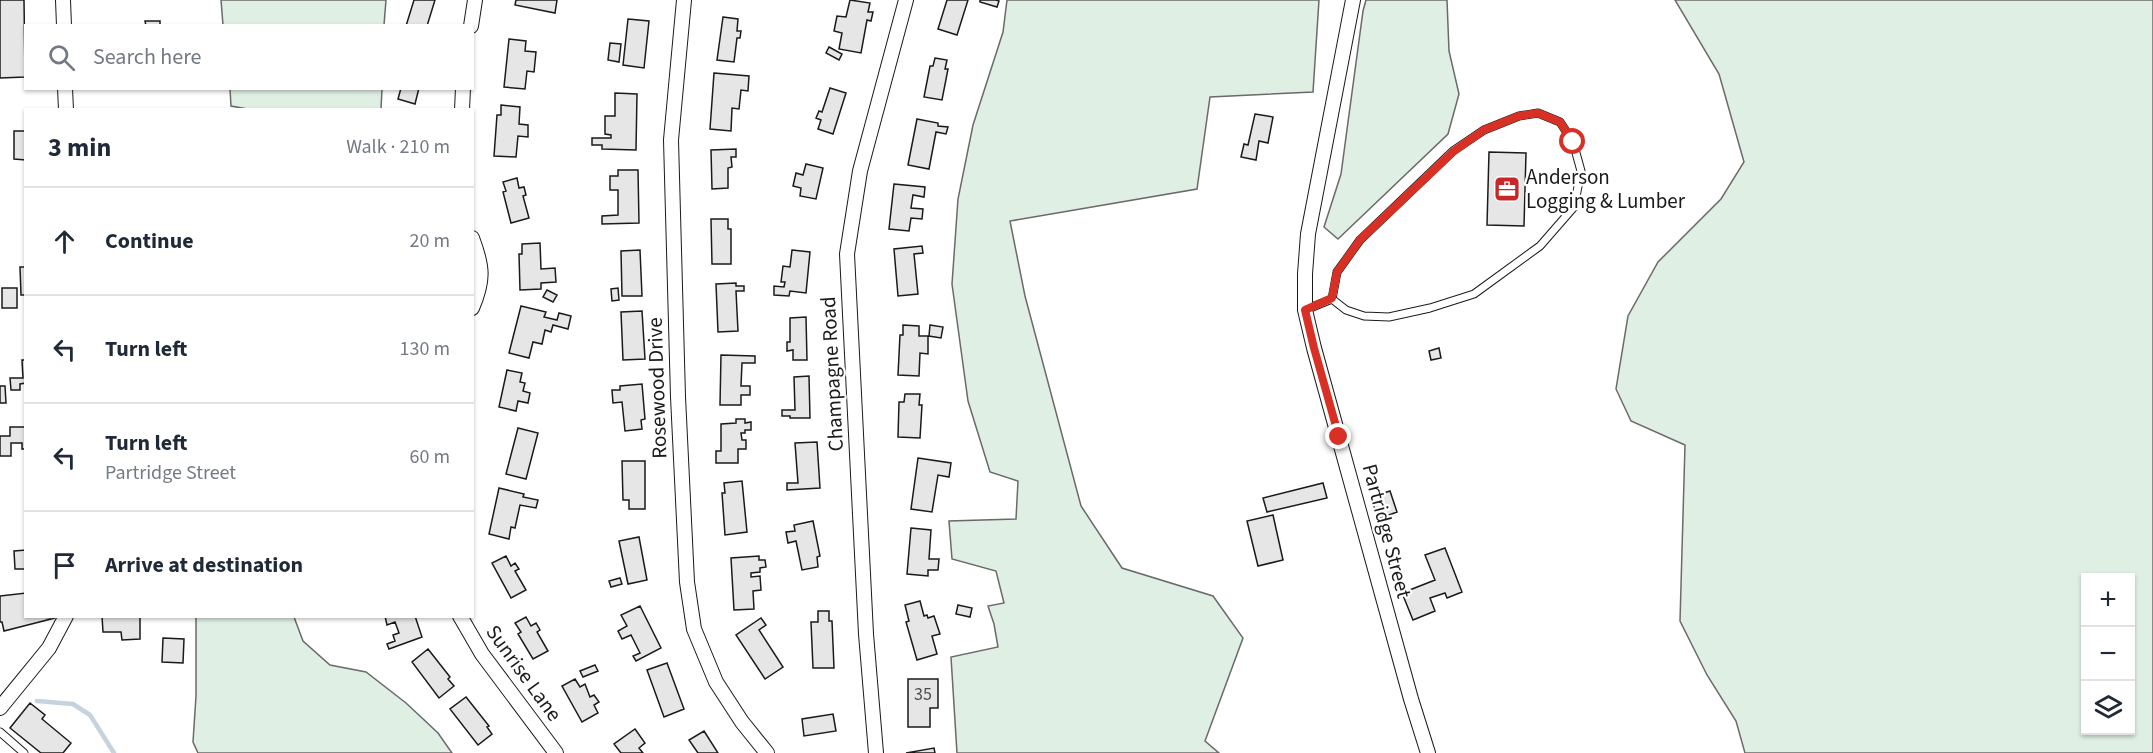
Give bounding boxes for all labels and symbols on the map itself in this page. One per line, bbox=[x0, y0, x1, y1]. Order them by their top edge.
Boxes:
route start bbox=[1559, 128, 1585, 154]
place label: Anderson Logging & Lumber bbox=[1526, 162, 1686, 216]
office icon: Anderson Logging & Lumber bbox=[1492, 174, 1522, 204]
street label: Champagne Road bbox=[813, 296, 851, 452]
street label: Rosewood Drive bbox=[640, 317, 674, 459]
route end bbox=[1325, 423, 1351, 449]
street label: Partridge Street bbox=[1355, 461, 1419, 601]
street label: Sunrise Lane bbox=[479, 619, 569, 727]
house number: 35 bbox=[914, 682, 932, 707]

